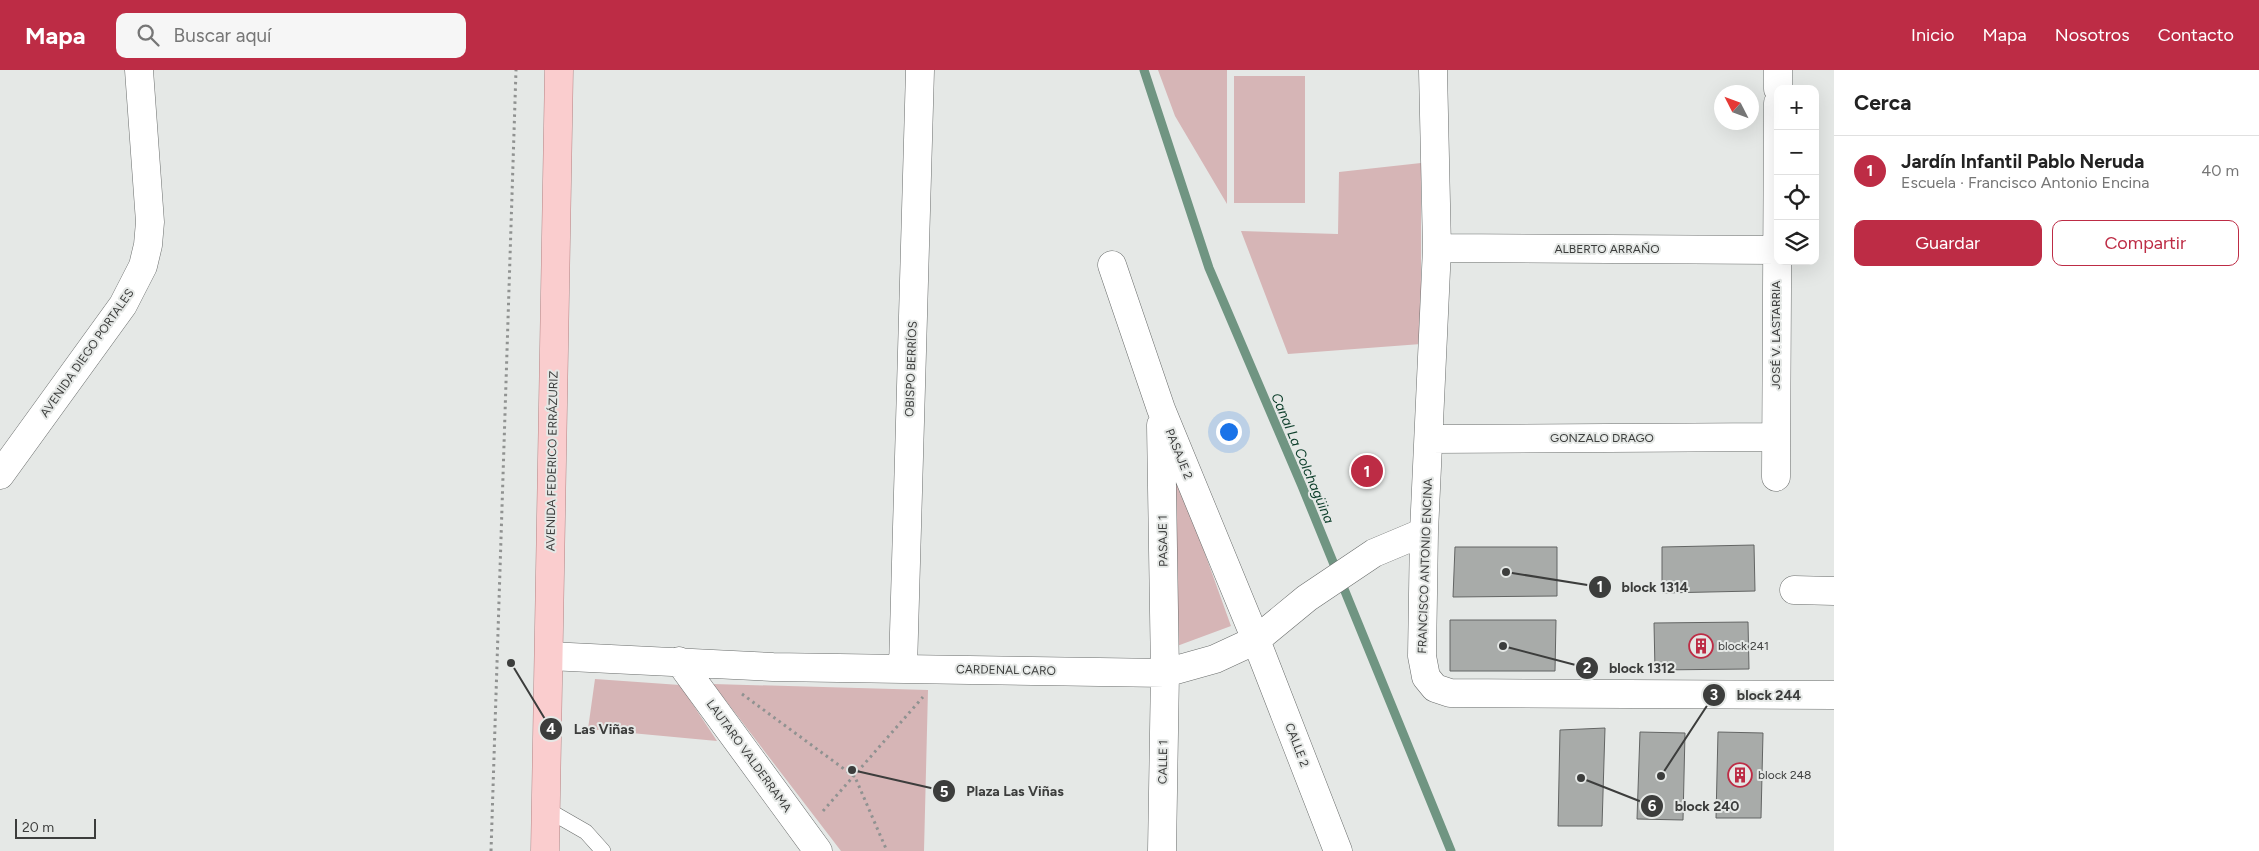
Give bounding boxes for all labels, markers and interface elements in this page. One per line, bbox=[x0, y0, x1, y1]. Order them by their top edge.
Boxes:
search box bbox=[116, 13, 466, 58]
text: Mapa bbox=[25, 21, 86, 50]
icon: search bbox=[134, 21, 162, 49]
text: Buscar aquí bbox=[174, 24, 271, 47]
text: Inicio bbox=[1911, 24, 1955, 46]
text: Mapa bbox=[1983, 24, 2027, 46]
text: Nosotros bbox=[2055, 24, 2130, 46]
text: Contacto bbox=[2158, 24, 2234, 46]
north arrow bbox=[1714, 85, 1759, 130]
map controls bbox=[1774, 85, 1819, 265]
button: + bbox=[1774, 85, 1819, 130]
text: Cerca bbox=[1854, 90, 1911, 115]
button: − bbox=[1774, 130, 1819, 175]
text: Jardín Infantil Pablo Neruda bbox=[1901, 150, 2144, 173]
text: 1 bbox=[1867, 161, 1873, 180]
text: 40 m bbox=[2201, 161, 2239, 180]
text: Escuela · Francisco Antonio Encina bbox=[1901, 173, 2149, 192]
button: locate bbox=[1774, 175, 1819, 220]
button: layers bbox=[1774, 220, 1819, 265]
button: Guardar bbox=[1854, 220, 2042, 266]
button: Compartir bbox=[2052, 220, 2239, 266]
street label: ALBERTO ARRAÑO bbox=[1554, 242, 1660, 256]
street label: JOSÉ V. LASTARRIA bbox=[1769, 281, 1783, 389]
street label: AVENIDA DIEGO PORTALES bbox=[37, 286, 137, 420]
street label: OBISPO BERRÍOS bbox=[902, 321, 920, 417]
street label: AVENIDA FEDERICO ERRÁZURIZ bbox=[543, 370, 561, 551]
water label: Canal La Colchagüina bbox=[1267, 390, 1338, 526]
your location bbox=[1216, 419, 1242, 445]
street label: PASAJE 2 bbox=[1162, 427, 1196, 481]
street label: GONZALO DRAGO bbox=[1550, 431, 1654, 445]
pin: 1 bbox=[1351, 452, 1383, 490]
street label: FRANCISCO ANTONIO ENCINA bbox=[1415, 478, 1435, 654]
street label: PASAJE 1 bbox=[1156, 515, 1170, 567]
callout: block 1314 bbox=[1587, 573, 1699, 602]
text: 1 bbox=[1597, 578, 1603, 596]
text: block 1314 bbox=[1622, 579, 1689, 596]
building icon: block 241 bbox=[1688, 633, 1714, 659]
place label: block 241 bbox=[1718, 639, 1769, 653]
callout: block 1312 bbox=[1574, 654, 1685, 683]
text: 2 bbox=[1583, 659, 1592, 677]
text: block 1312 bbox=[1609, 660, 1675, 677]
street label: CARDENAL CARO bbox=[956, 662, 1056, 678]
callout: block 244 bbox=[1702, 681, 1811, 710]
text: 3 bbox=[1710, 686, 1718, 704]
text: block 244 bbox=[1737, 687, 1801, 704]
street label: LAUTARO VALDERRAMA bbox=[704, 697, 794, 815]
callout: Las Viñas bbox=[538, 715, 644, 744]
text: 4 bbox=[546, 720, 556, 738]
text: Las Viñas bbox=[574, 721, 635, 738]
street label: CALLE 2 bbox=[1282, 721, 1312, 769]
street label: CALLE 1 bbox=[1156, 740, 1170, 784]
building icon: block 248 bbox=[1727, 762, 1753, 788]
place label: block 248 bbox=[1758, 768, 1811, 782]
callout: Plaza Las Viñas bbox=[931, 777, 1074, 806]
text: 5 bbox=[940, 783, 949, 801]
text: Plaza Las Viñas bbox=[966, 783, 1064, 800]
callout: block 240 bbox=[1640, 791, 1749, 820]
text: 6 bbox=[1648, 797, 1657, 815]
text: block 240 bbox=[1675, 798, 1739, 815]
scale bar bbox=[15, 816, 96, 839]
text: 20 m bbox=[22, 819, 54, 836]

